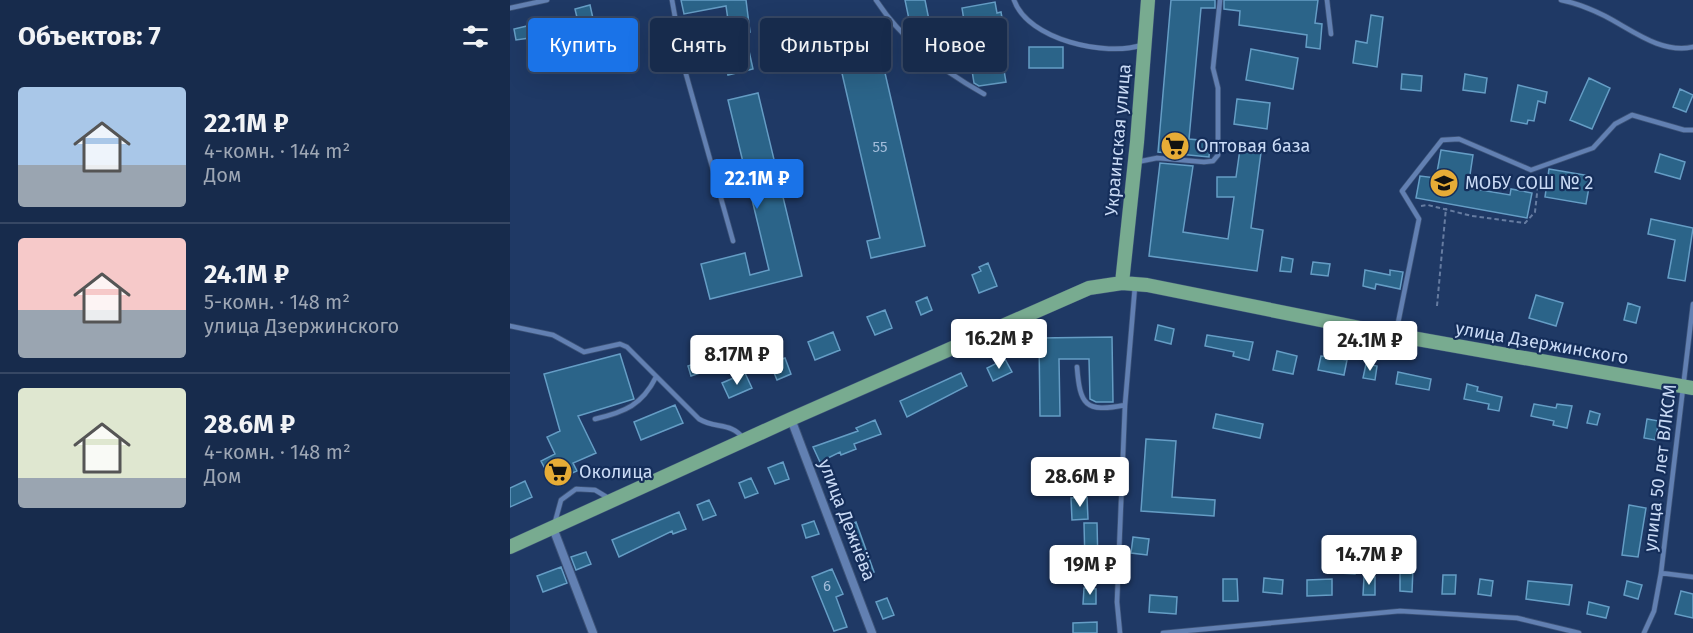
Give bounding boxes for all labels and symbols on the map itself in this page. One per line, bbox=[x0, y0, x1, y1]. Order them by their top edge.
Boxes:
street label: Украинская улица bbox=[1100, 63, 1136, 217]
supermarket icon: Оптовая база bbox=[1159, 130, 1191, 162]
place label: Оптовая база bbox=[1196, 135, 1310, 157]
house number: 55 bbox=[873, 138, 887, 156]
pin: 22.1M ₽ bbox=[702, 159, 812, 210]
school or university icon: МОБУ СОШ № 2 bbox=[1428, 167, 1460, 199]
place label: МОБУ СОШ № 2 bbox=[1465, 172, 1593, 194]
street label: улица Дзержинского bbox=[1454, 317, 1630, 369]
pin: 16.2M ₽ bbox=[944, 319, 1054, 370]
pin: 24.1M ₽ bbox=[1315, 321, 1425, 372]
pin: 8.17M ₽ bbox=[682, 335, 792, 386]
street label: улица 50 лет ВЛКСМ bbox=[1639, 383, 1681, 553]
supermarket icon: Околица bbox=[542, 456, 574, 488]
street label: улица Дежнёва bbox=[814, 456, 880, 584]
pin: 28.6M ₽ bbox=[1025, 457, 1135, 508]
place label: Околица bbox=[579, 461, 652, 483]
pin: 14.7M ₽ bbox=[1314, 535, 1424, 586]
pin: 19M ₽ bbox=[1048, 545, 1132, 596]
house number: 6 bbox=[823, 577, 831, 595]

